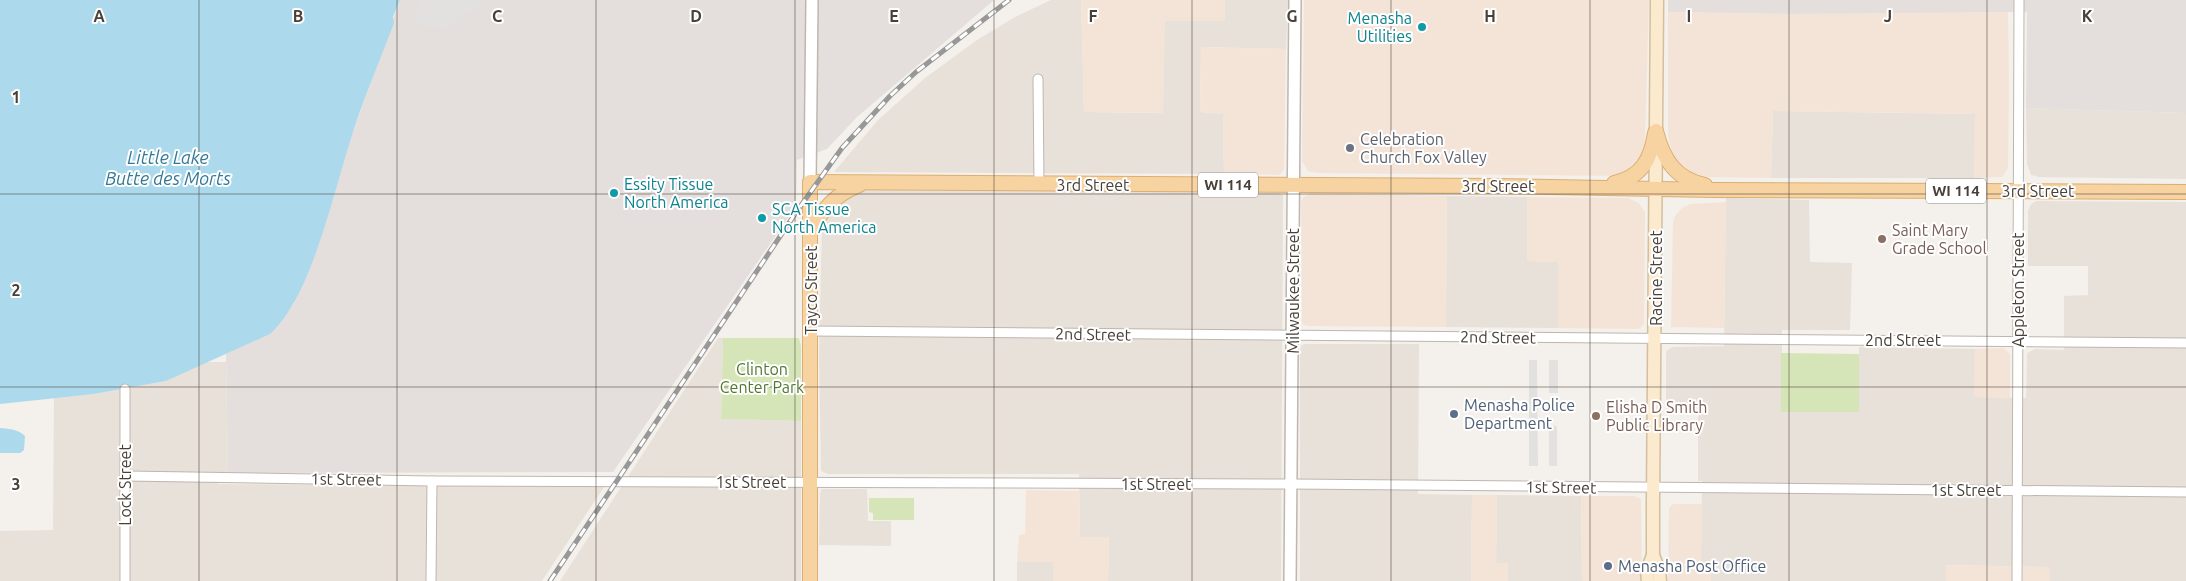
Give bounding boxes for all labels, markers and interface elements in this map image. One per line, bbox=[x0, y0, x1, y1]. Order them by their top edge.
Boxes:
text: A bbox=[93, 7, 105, 25]
text: B bbox=[293, 7, 303, 25]
text: C bbox=[492, 7, 502, 25]
text: D bbox=[690, 7, 702, 25]
text: E bbox=[889, 7, 899, 25]
text: F bbox=[1089, 7, 1098, 25]
text: G bbox=[1286, 7, 1298, 25]
text: H bbox=[1484, 7, 1496, 25]
text: I bbox=[1687, 7, 1691, 25]
text: J bbox=[1884, 7, 1892, 25]
text: K bbox=[2082, 7, 2093, 25]
place label: Menasha Utilities bbox=[1348, 9, 1412, 45]
marker: Menasha Utilities bbox=[1416, 21, 1428, 33]
text: 1 bbox=[11, 88, 21, 106]
place label: Celebration Church Fox Valley bbox=[1360, 130, 1487, 166]
marker: Celebration Church Fox Valley bbox=[1344, 142, 1356, 154]
water label: Little Lake Butte des Morts bbox=[105, 147, 231, 188]
road number: WI 114 bbox=[1198, 172, 1258, 198]
place label: Essity Tissue North America bbox=[624, 175, 729, 211]
street label: 3rd Street bbox=[1057, 176, 1130, 194]
street label: 3rd Street bbox=[1462, 177, 1535, 195]
road number: WI 114 bbox=[1926, 178, 1986, 204]
street label: 3rd Street bbox=[2002, 182, 2075, 200]
marker: Essity Tissue North America bbox=[608, 187, 620, 199]
place label: SCA Tissue North America bbox=[772, 200, 877, 236]
marker: SCA Tissue North America bbox=[756, 212, 768, 224]
place label: Saint Mary Grade School bbox=[1892, 221, 1987, 257]
street label: Milwaukee Street bbox=[1284, 228, 1302, 354]
street label: Racine Street bbox=[1647, 229, 1665, 326]
street label: Appleton Street bbox=[2009, 232, 2027, 348]
marker: Saint Mary Grade School bbox=[1876, 233, 1888, 245]
street label: Tayco Street bbox=[802, 245, 820, 335]
text: 2 bbox=[11, 281, 21, 299]
street label: 2nd Street bbox=[1055, 324, 1132, 344]
street label: 2nd Street bbox=[1460, 327, 1537, 347]
street label: 2nd Street bbox=[1865, 331, 1942, 349]
park label: Clinton Center Park bbox=[720, 360, 804, 396]
place label: Menasha Police Department bbox=[1464, 396, 1575, 432]
place label: Elisha D Smith Public Library bbox=[1606, 398, 1708, 434]
marker: Menasha Police Department bbox=[1448, 408, 1460, 420]
marker: Elisha D Smith Public Library bbox=[1590, 410, 1602, 422]
street label: Lock Street bbox=[116, 444, 134, 526]
street label: 1st Street bbox=[311, 469, 382, 489]
street label: 1st Street bbox=[716, 473, 787, 491]
text: 3 bbox=[11, 475, 21, 493]
street label: 1st Street bbox=[1121, 475, 1192, 493]
street label: 1st Street bbox=[1526, 477, 1597, 497]
street label: 1st Street bbox=[1931, 481, 2002, 499]
place label: Menasha Post Office bbox=[1618, 557, 1766, 575]
marker: Menasha Post Office bbox=[1602, 560, 1614, 572]

